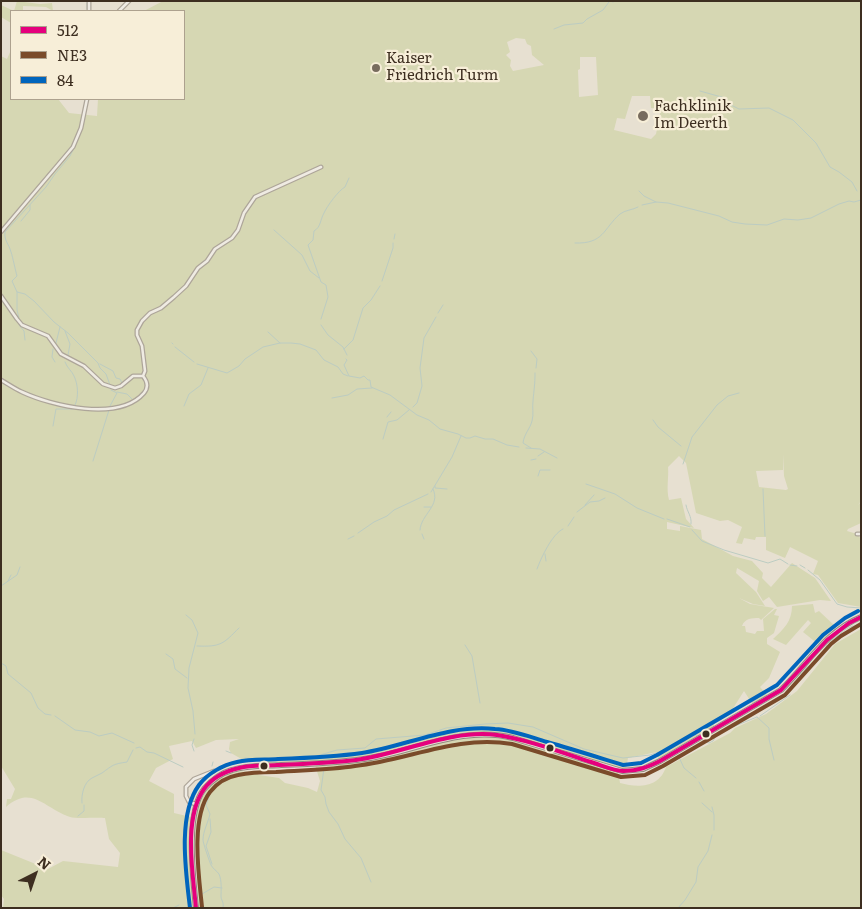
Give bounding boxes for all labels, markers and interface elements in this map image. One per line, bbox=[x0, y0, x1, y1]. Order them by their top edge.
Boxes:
legend bbox=[10, 10, 185, 100]
text: 512 bbox=[57, 18, 78, 41]
text: NE3 bbox=[57, 43, 87, 66]
place label: Kaiser Friedrich Turm bbox=[386, 50, 498, 85]
marker: Kaiser Friedrich Turm bbox=[370, 62, 382, 74]
text: 84 bbox=[57, 68, 74, 91]
place label: Fachklinik Im Deerth bbox=[654, 98, 731, 133]
marker: Fachklinik Im Deerth bbox=[636, 109, 650, 123]
unlabelled marker bbox=[701, 729, 711, 739]
unlabelled marker bbox=[545, 743, 555, 753]
unlabelled marker bbox=[259, 761, 269, 771]
north arrow bbox=[10, 849, 60, 899]
text: N bbox=[34, 851, 56, 874]

